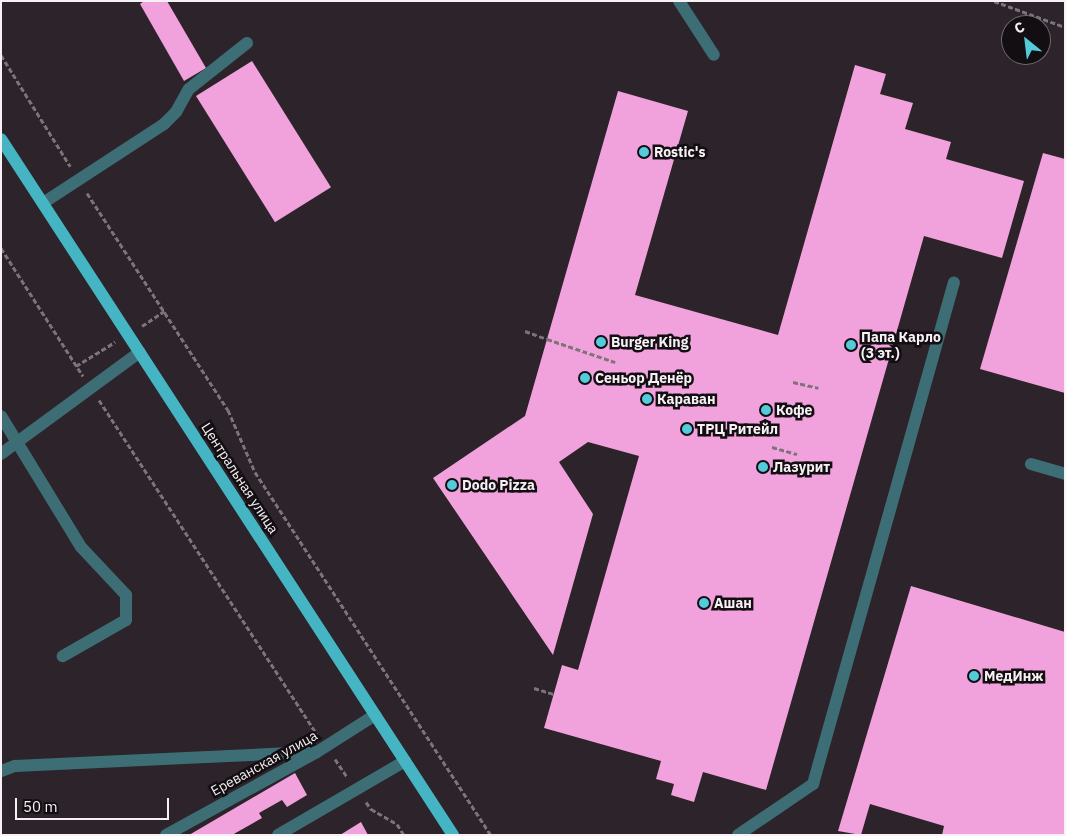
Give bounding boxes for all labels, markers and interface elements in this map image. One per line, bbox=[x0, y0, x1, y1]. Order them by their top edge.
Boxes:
north arrow bbox=[1001, 15, 1051, 65]
text: С bbox=[1011, 18, 1028, 38]
place label: Rostic's bbox=[654, 144, 705, 160]
marker: Rostic's bbox=[638, 146, 650, 158]
place label: Папа Карло (3 эт.) bbox=[861, 329, 941, 362]
place label: Burger King bbox=[611, 334, 688, 350]
marker: Burger King bbox=[595, 336, 607, 348]
marker: Папа Карло (3 эт.) bbox=[845, 339, 857, 351]
place label: Сеньор Денёр bbox=[595, 370, 692, 386]
marker: Сеньор Денёр bbox=[579, 372, 591, 384]
place label: Караван bbox=[657, 391, 715, 407]
marker: Караван bbox=[641, 393, 653, 405]
place label: Кофе bbox=[776, 402, 812, 418]
marker: Кофе bbox=[760, 404, 772, 416]
street label: Центральная улица bbox=[198, 419, 282, 537]
place label: ТРЦ Ритейл bbox=[697, 421, 778, 437]
marker: ТРЦ Ритейл bbox=[681, 423, 693, 435]
place label: Лазурит bbox=[773, 459, 830, 475]
marker: Лазурит bbox=[757, 461, 769, 473]
place label: Dodo Pizza bbox=[462, 477, 535, 493]
marker: Dodo Pizza bbox=[446, 479, 458, 491]
place label: Ашан bbox=[714, 595, 752, 611]
marker: Ашан bbox=[698, 597, 710, 609]
place label: МедИнж bbox=[984, 668, 1043, 684]
marker: МедИнж bbox=[968, 670, 980, 682]
street label: Ереванская улица bbox=[208, 727, 320, 799]
scale bar bbox=[18, 788, 171, 820]
text: 50 m bbox=[23, 797, 58, 816]

